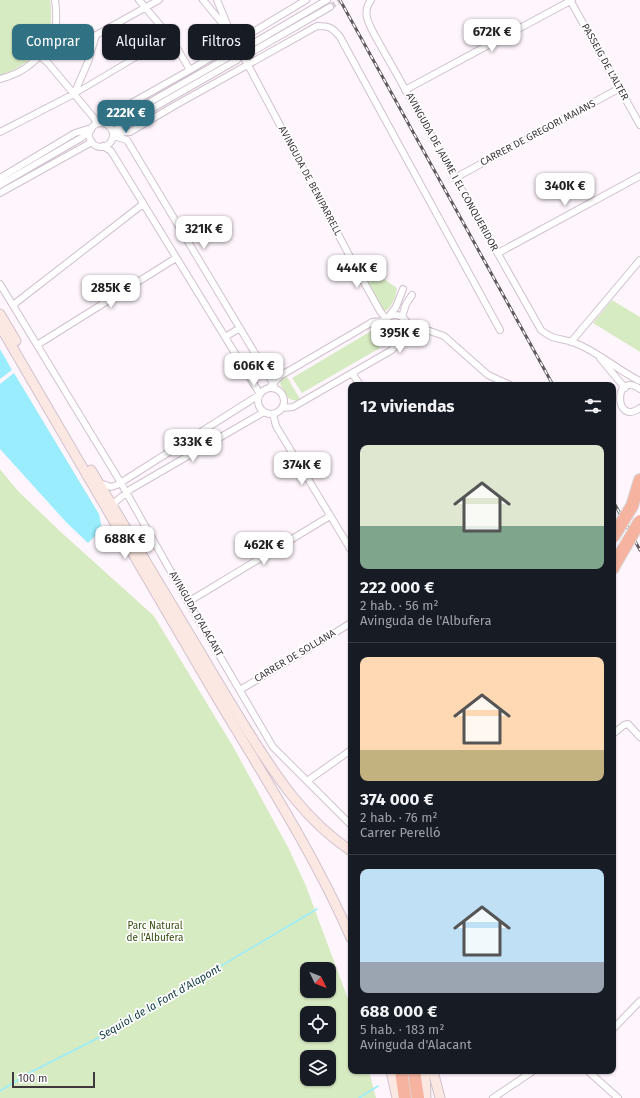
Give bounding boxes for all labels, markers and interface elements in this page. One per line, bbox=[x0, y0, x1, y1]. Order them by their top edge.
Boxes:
pin: 672K € bbox=[459, 19, 525, 53]
street label: PASSEIG DE L'ALTER bbox=[579, 22, 631, 102]
chip: Comprar bbox=[12, 24, 94, 60]
chip: Alquilar bbox=[102, 24, 180, 60]
chip: Filtros bbox=[188, 24, 255, 60]
text: 672K € bbox=[473, 24, 511, 39]
street label: AVINGUDA DE JAUME I EL CONQUERIDOR bbox=[403, 91, 501, 253]
street label: CARRER DE GREGORI MAIANS bbox=[478, 97, 598, 169]
pin: 222K € bbox=[93, 100, 159, 134]
text: 222K € bbox=[106, 105, 146, 120]
street label: AVINGUDA DE BENIPARRELL bbox=[276, 124, 344, 238]
pin: 340K € bbox=[532, 173, 598, 207]
text: 340K € bbox=[545, 178, 585, 193]
pin: 321K € bbox=[171, 216, 237, 250]
text: 321K € bbox=[185, 221, 223, 236]
pin: 444K € bbox=[324, 255, 390, 289]
text: 444K € bbox=[336, 260, 378, 275]
pin: 285K € bbox=[78, 275, 144, 309]
text: 285K € bbox=[91, 280, 131, 295]
pin: 395K € bbox=[367, 320, 433, 354]
text: 395K € bbox=[380, 325, 420, 340]
pin: 606K € bbox=[221, 353, 287, 387]
text: 606K € bbox=[233, 358, 275, 373]
icon: filters bbox=[582, 395, 604, 417]
text: 12 viviendas bbox=[360, 396, 455, 417]
pin: 333K € bbox=[160, 429, 226, 463]
text: 333K € bbox=[173, 434, 213, 449]
pin: 374K € bbox=[269, 452, 335, 486]
text: 374K € bbox=[283, 457, 321, 472]
icon: home bbox=[446, 471, 518, 543]
pin: 688K € bbox=[92, 526, 158, 560]
text: 688K € bbox=[104, 531, 146, 546]
pin: 462K € bbox=[231, 532, 297, 566]
text: 462K € bbox=[244, 537, 284, 552]
street label: AVINGUDA D'ALACANT bbox=[167, 569, 226, 660]
text: 222 000 € bbox=[360, 577, 434, 598]
text: 2 hab. · 56 m² bbox=[360, 598, 438, 613]
text: Avinguda de l'Albufera bbox=[360, 613, 491, 628]
street label: CARRER DE SOLLANA bbox=[252, 627, 338, 685]
icon: home bbox=[446, 683, 518, 755]
text: 374 000 € bbox=[360, 789, 434, 810]
text: 2 hab. · 76 m² bbox=[360, 810, 437, 825]
text: Carrer Perelló bbox=[360, 825, 441, 840]
icon: home bbox=[446, 895, 518, 967]
park label: Parc Natural de l'Albufera bbox=[127, 920, 183, 944]
water label: Sequiol de la Font d’Alapont bbox=[96, 962, 223, 1043]
north arrow bbox=[300, 962, 336, 998]
map controls bbox=[300, 962, 336, 1086]
text: 688 000 € bbox=[360, 1001, 437, 1022]
button: locate bbox=[300, 1006, 336, 1042]
text: 5 hab. · 183 m² bbox=[360, 1022, 444, 1037]
text: Avinguda d'Alacant bbox=[360, 1037, 472, 1052]
button: layers bbox=[300, 1050, 336, 1086]
scale bar bbox=[12, 1070, 95, 1089]
text: 100 m bbox=[18, 1072, 47, 1085]

